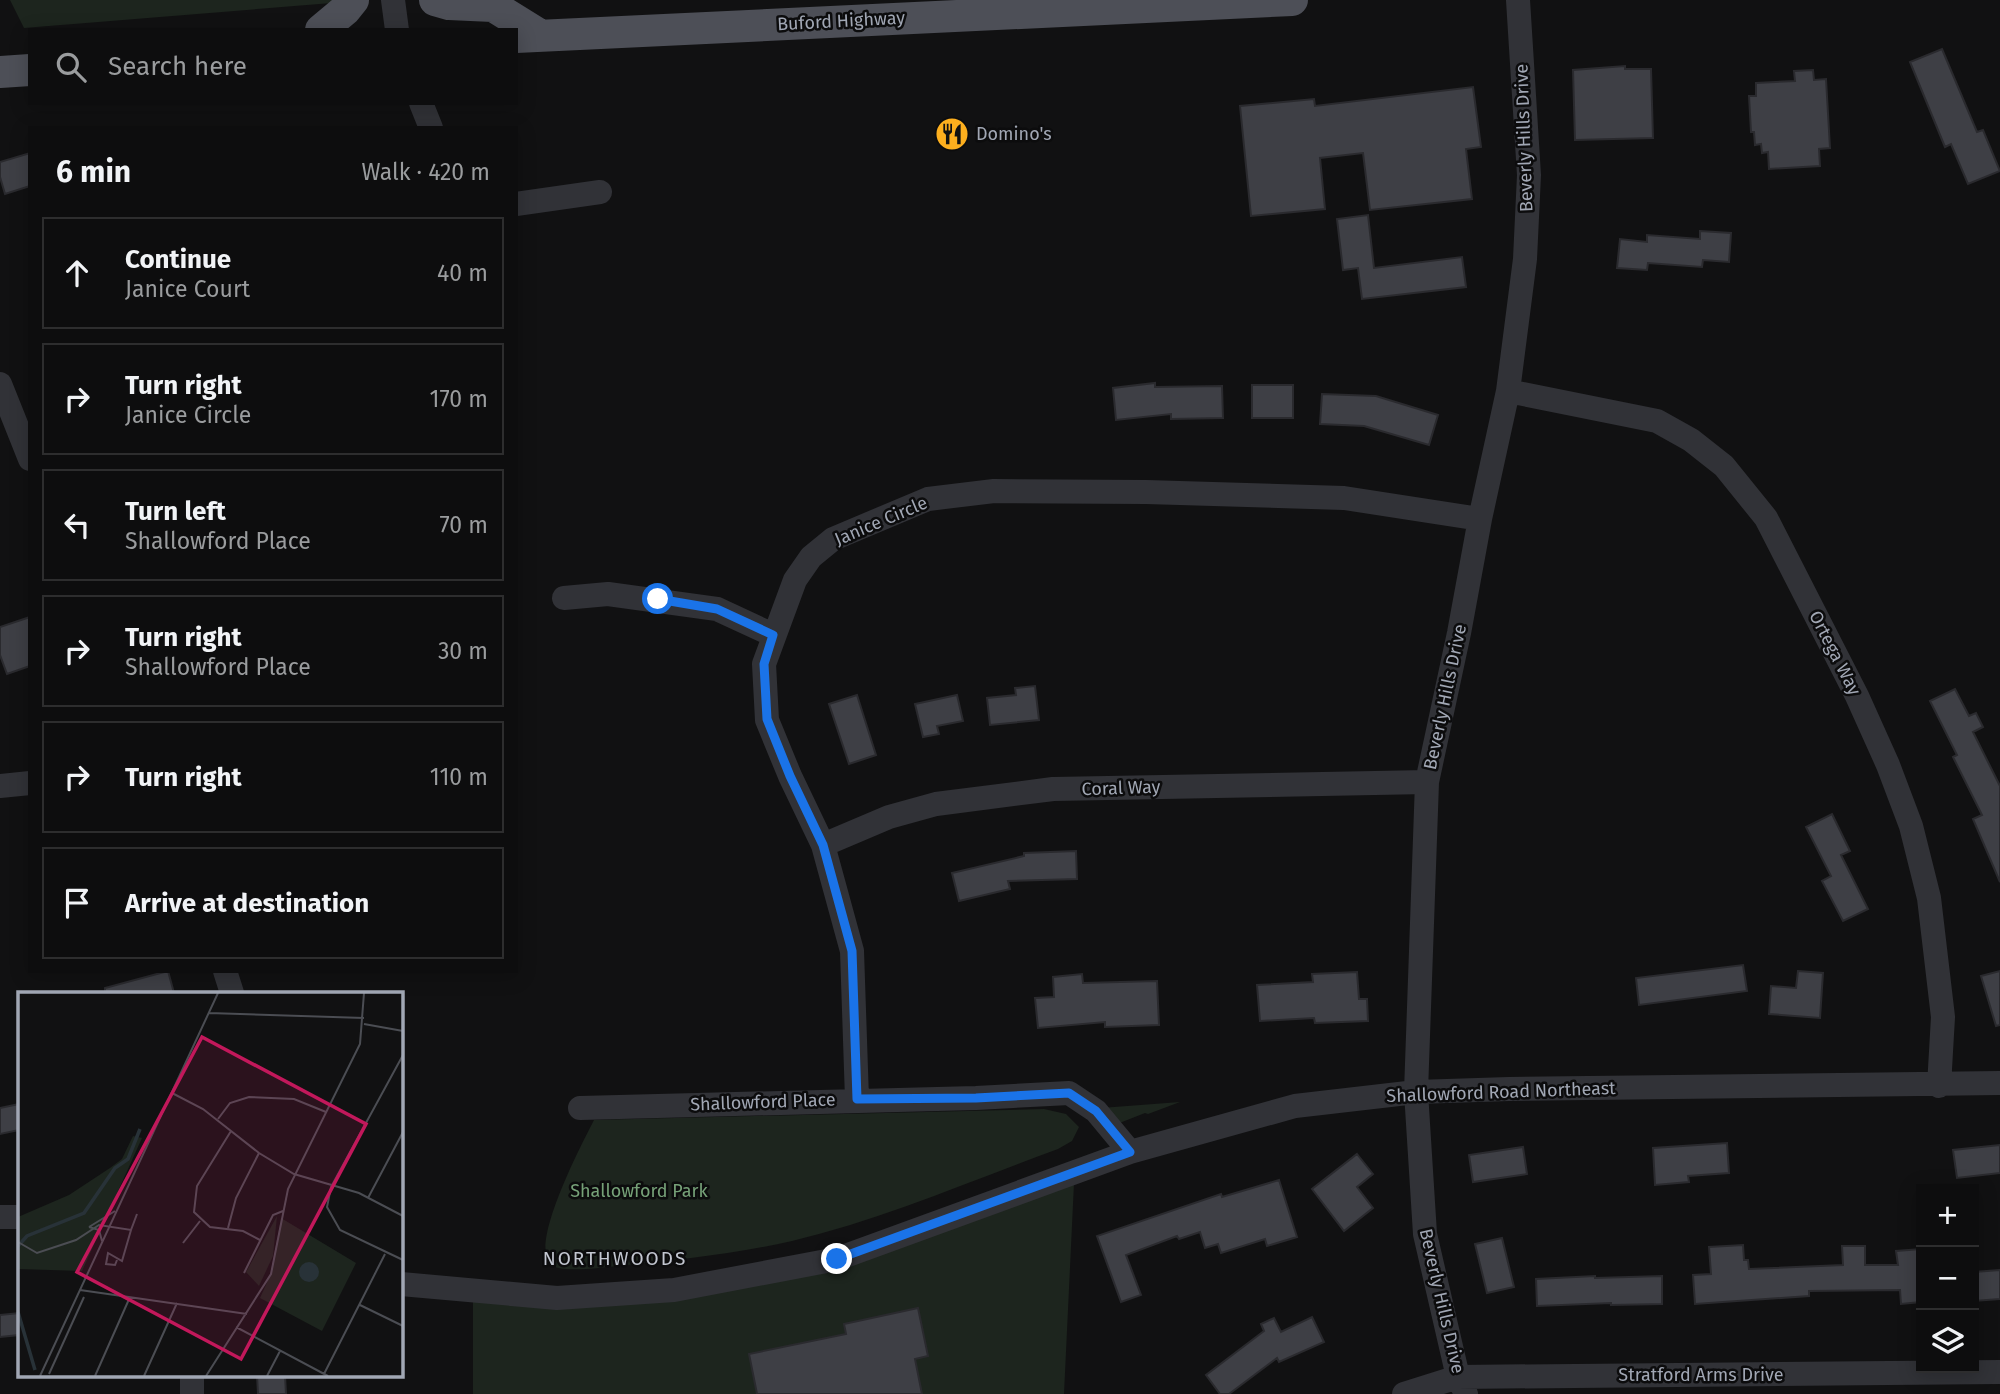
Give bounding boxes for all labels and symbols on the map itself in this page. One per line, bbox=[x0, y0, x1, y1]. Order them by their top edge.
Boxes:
street label: Buford Highway bbox=[777, 7, 906, 35]
street label: Beverly Hills Drive bbox=[1510, 64, 1538, 212]
restaurant icon: Domino's bbox=[933, 115, 971, 153]
place label: Domino's bbox=[976, 123, 1052, 145]
street label: Janice Circle bbox=[831, 492, 931, 550]
route start bbox=[642, 583, 673, 614]
street label: Ortega Way bbox=[1804, 607, 1866, 699]
street label: Beverly Hills Drive bbox=[1419, 622, 1471, 772]
street label: Coral Way bbox=[1081, 776, 1161, 800]
inset map bbox=[18, 992, 402, 1376]
street label: Shallowford Road Northeast bbox=[1386, 1077, 1617, 1107]
street label: Shallowford Place bbox=[690, 1088, 836, 1116]
park label: Shallowford Park bbox=[570, 1180, 709, 1202]
street label: Beverly Hills Drive bbox=[1415, 1226, 1469, 1376]
route end bbox=[821, 1243, 852, 1274]
district label: NORTHWOODS bbox=[543, 1247, 687, 1270]
street label: Stratford Arms Drive bbox=[1618, 1364, 1784, 1386]

